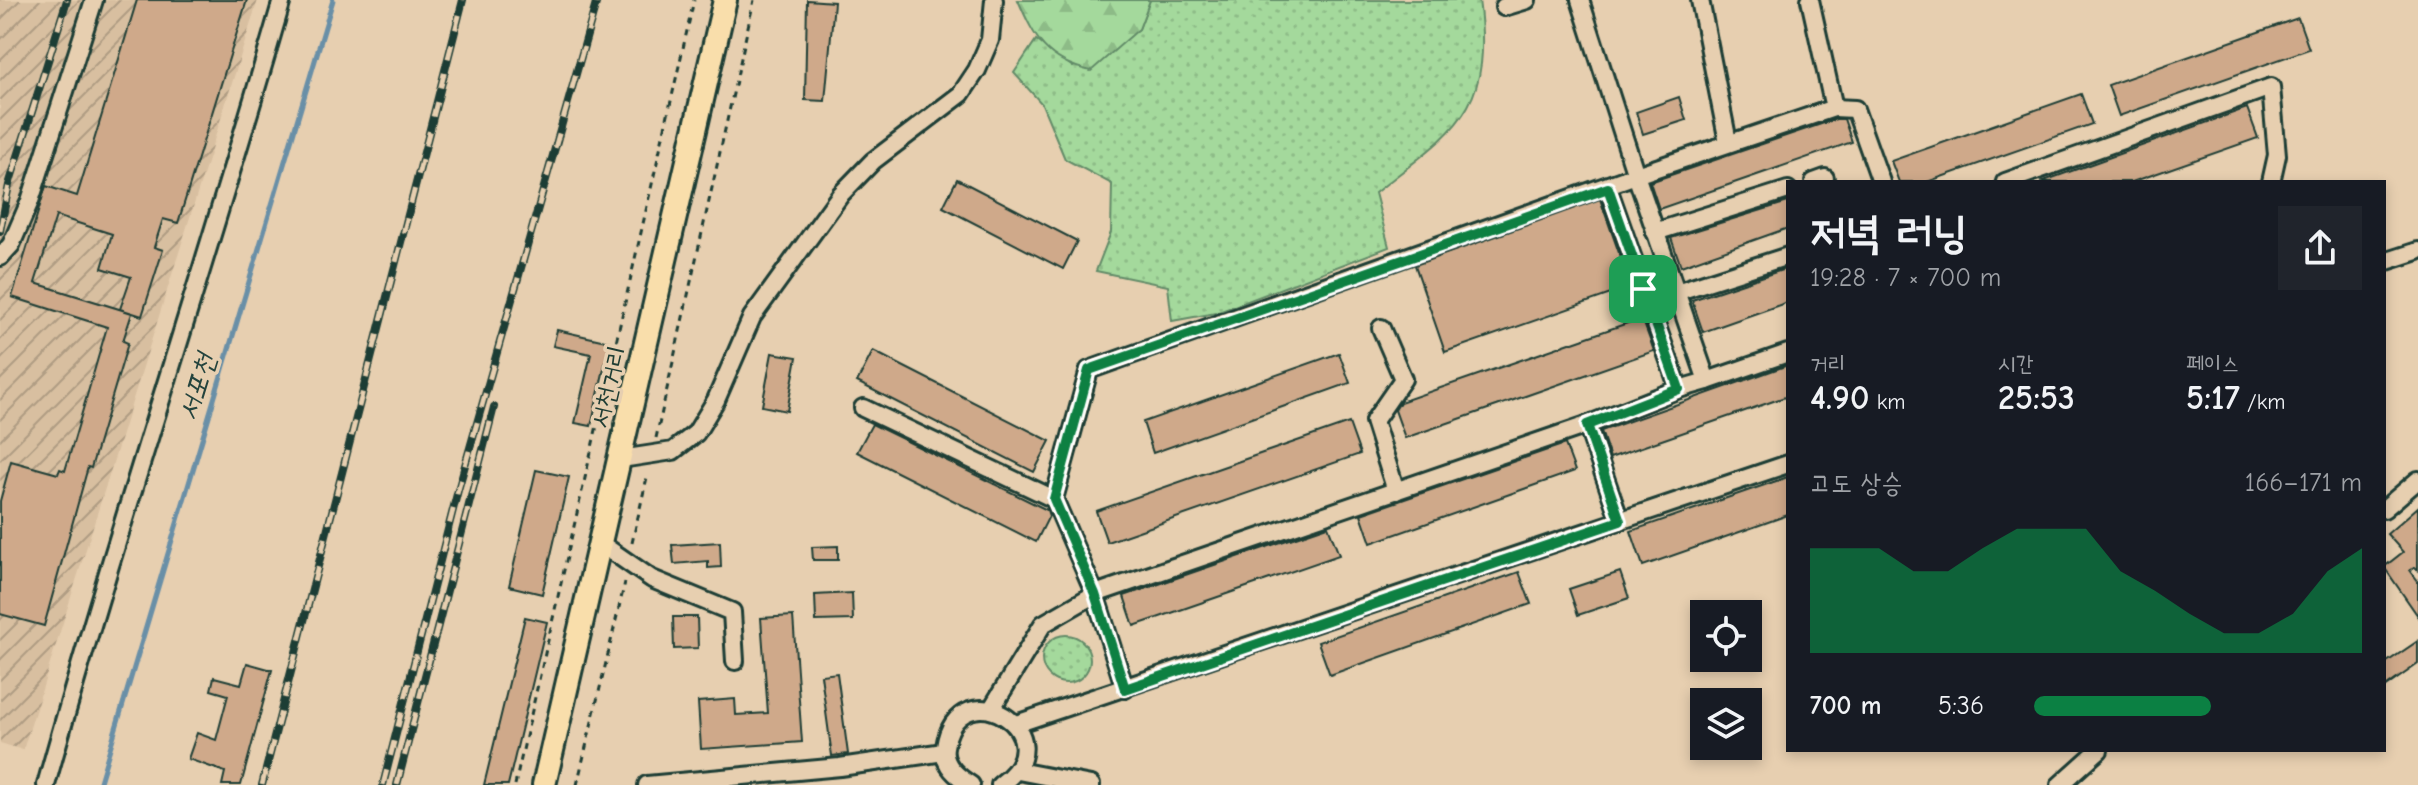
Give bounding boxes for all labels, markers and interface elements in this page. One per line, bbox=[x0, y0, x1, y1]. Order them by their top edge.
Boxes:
button: share bbox=[2278, 206, 2362, 290]
text: 저녁 러닝 bbox=[1810, 207, 1967, 258]
pin bbox=[1609, 255, 1677, 323]
text: 19:28 · 7 × 700 m bbox=[1810, 263, 2001, 293]
icon: arrive bbox=[1621, 267, 1665, 311]
street label: 서천거리 bbox=[585, 343, 633, 431]
water label: 서포천 bbox=[172, 348, 223, 424]
text: 거리 bbox=[1810, 351, 1845, 377]
text: 시간 bbox=[1998, 351, 2033, 377]
text: 페이스 bbox=[2186, 351, 2239, 377]
text: 4.90 bbox=[1810, 378, 1869, 418]
text: 25:53 bbox=[1998, 378, 2075, 418]
text: 5:17 bbox=[2186, 378, 2240, 418]
text: km bbox=[1869, 389, 1906, 415]
text: /km bbox=[2240, 389, 2286, 415]
text: 166–171 m bbox=[2245, 468, 2362, 498]
text: 고도 상승 bbox=[1810, 469, 1902, 499]
map controls bbox=[1690, 600, 1762, 760]
button: locate bbox=[1690, 600, 1762, 672]
button: layers bbox=[1690, 688, 1762, 760]
text: 700 m bbox=[1810, 691, 1881, 721]
text: 5:36 bbox=[1938, 691, 1984, 721]

